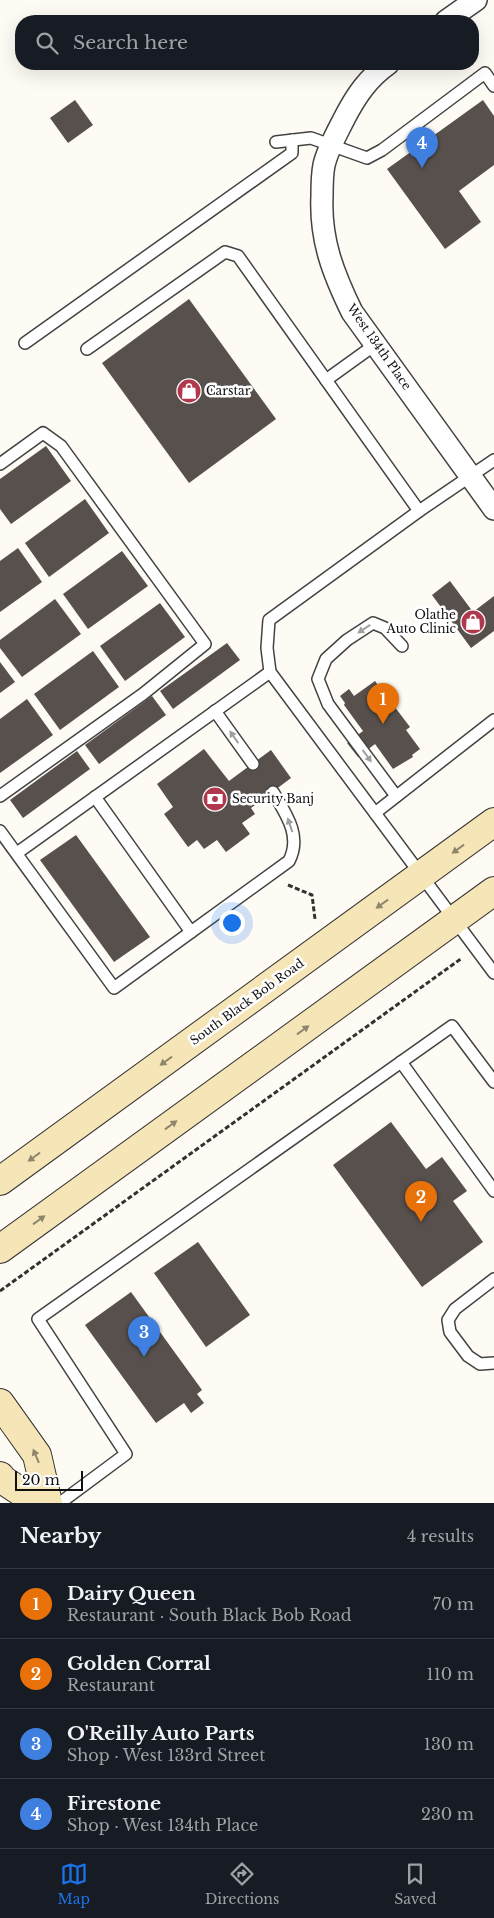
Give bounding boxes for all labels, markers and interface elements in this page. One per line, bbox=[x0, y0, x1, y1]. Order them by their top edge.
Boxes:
search box bbox=[15, 15, 479, 70]
icon: search bbox=[33, 29, 61, 57]
text: Search here bbox=[73, 31, 188, 54]
pin: 4 bbox=[406, 127, 438, 168]
street label: West 134th Place bbox=[344, 300, 415, 393]
shop icon: Carstar bbox=[176, 378, 202, 404]
place label: Carstar bbox=[206, 383, 251, 398]
place label: Olathe Auto Clinic bbox=[386, 607, 457, 636]
shop icon: Olathe Auto Clinic bbox=[460, 609, 486, 635]
one-way arrow bbox=[358, 624, 371, 634]
pin: 1 bbox=[367, 683, 399, 724]
one-way arrow bbox=[229, 731, 239, 744]
one-way arrow bbox=[361, 749, 372, 762]
bank icon: Security Banj bbox=[202, 786, 228, 812]
place label: Security Banj bbox=[232, 791, 314, 806]
one-way arrow bbox=[286, 817, 294, 832]
one-way arrow bbox=[452, 843, 465, 854]
one-way arrow bbox=[376, 898, 389, 909]
your location bbox=[219, 910, 245, 936]
street label: South Black Bob Road bbox=[187, 955, 307, 1048]
one-way arrow bbox=[296, 1025, 310, 1035]
one-way arrow bbox=[159, 1056, 173, 1066]
one-way arrow bbox=[164, 1120, 178, 1130]
one-way arrow bbox=[28, 1151, 41, 1162]
pin: 2 bbox=[405, 1181, 437, 1222]
one-way arrow bbox=[33, 1216, 46, 1226]
pin: 3 bbox=[128, 1316, 160, 1357]
one-way arrow bbox=[31, 1449, 39, 1463]
scale bar bbox=[15, 1468, 82, 1491]
text: 20 m bbox=[22, 1471, 60, 1489]
text: Nearby bbox=[20, 1523, 101, 1549]
text: 4 results bbox=[407, 1526, 474, 1546]
text: Dairy Queen bbox=[67, 1582, 196, 1605]
text: 1 bbox=[33, 1594, 39, 1614]
text: 70 m bbox=[433, 1594, 474, 1614]
text: Restaurant · South Black Bob Road bbox=[67, 1605, 352, 1625]
text: Golden Corral bbox=[67, 1652, 211, 1675]
text: 2 bbox=[31, 1664, 41, 1684]
text: 110 m bbox=[427, 1664, 474, 1684]
text: Restaurant bbox=[67, 1675, 155, 1695]
text: O'Reilly Auto Parts bbox=[67, 1722, 255, 1745]
text: 3 bbox=[31, 1734, 41, 1754]
text: 130 m bbox=[424, 1734, 474, 1754]
text: Shop · West 133rd Street bbox=[67, 1745, 265, 1765]
text: Firestone bbox=[67, 1792, 161, 1815]
text: 4 bbox=[31, 1804, 41, 1824]
text: 230 m bbox=[421, 1804, 474, 1824]
text: Shop · West 134th Place bbox=[67, 1815, 258, 1835]
tab: Map bbox=[57, 1860, 90, 1908]
tab: Directions bbox=[205, 1860, 279, 1908]
tab: Saved bbox=[394, 1860, 437, 1908]

